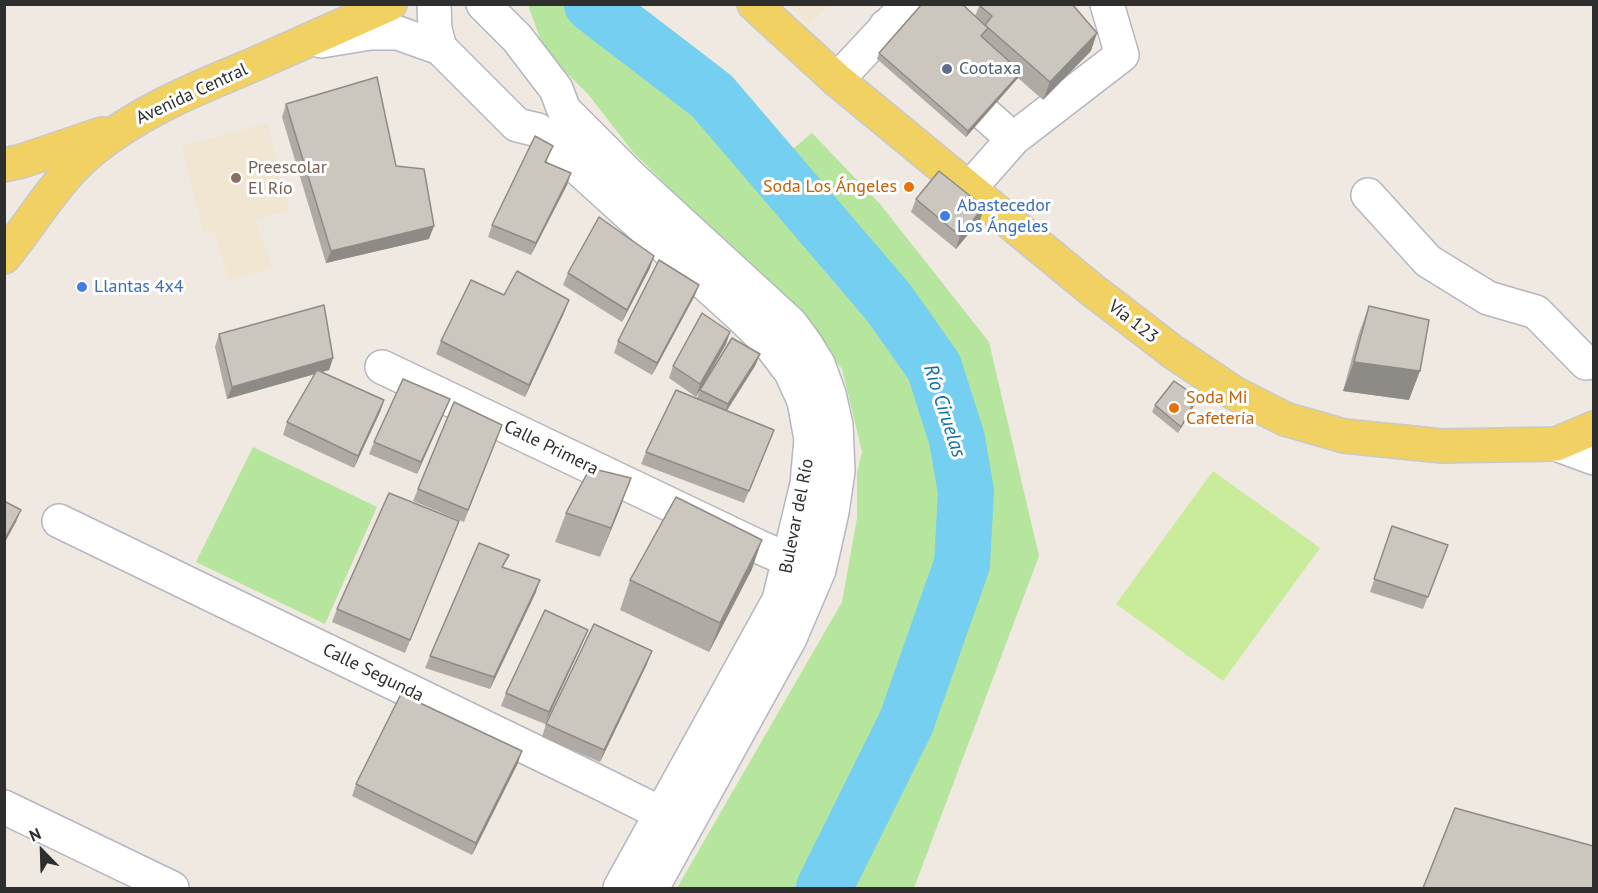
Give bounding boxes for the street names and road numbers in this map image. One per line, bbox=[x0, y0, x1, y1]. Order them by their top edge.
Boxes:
street label: Avenida Central bbox=[133, 59, 251, 129]
street label: Vía 123 bbox=[1104, 296, 1162, 348]
street label: Calle Primera bbox=[500, 416, 602, 480]
street label: Bulevar del Río bbox=[775, 457, 819, 575]
street label: Calle Segunda bbox=[319, 639, 427, 707]

